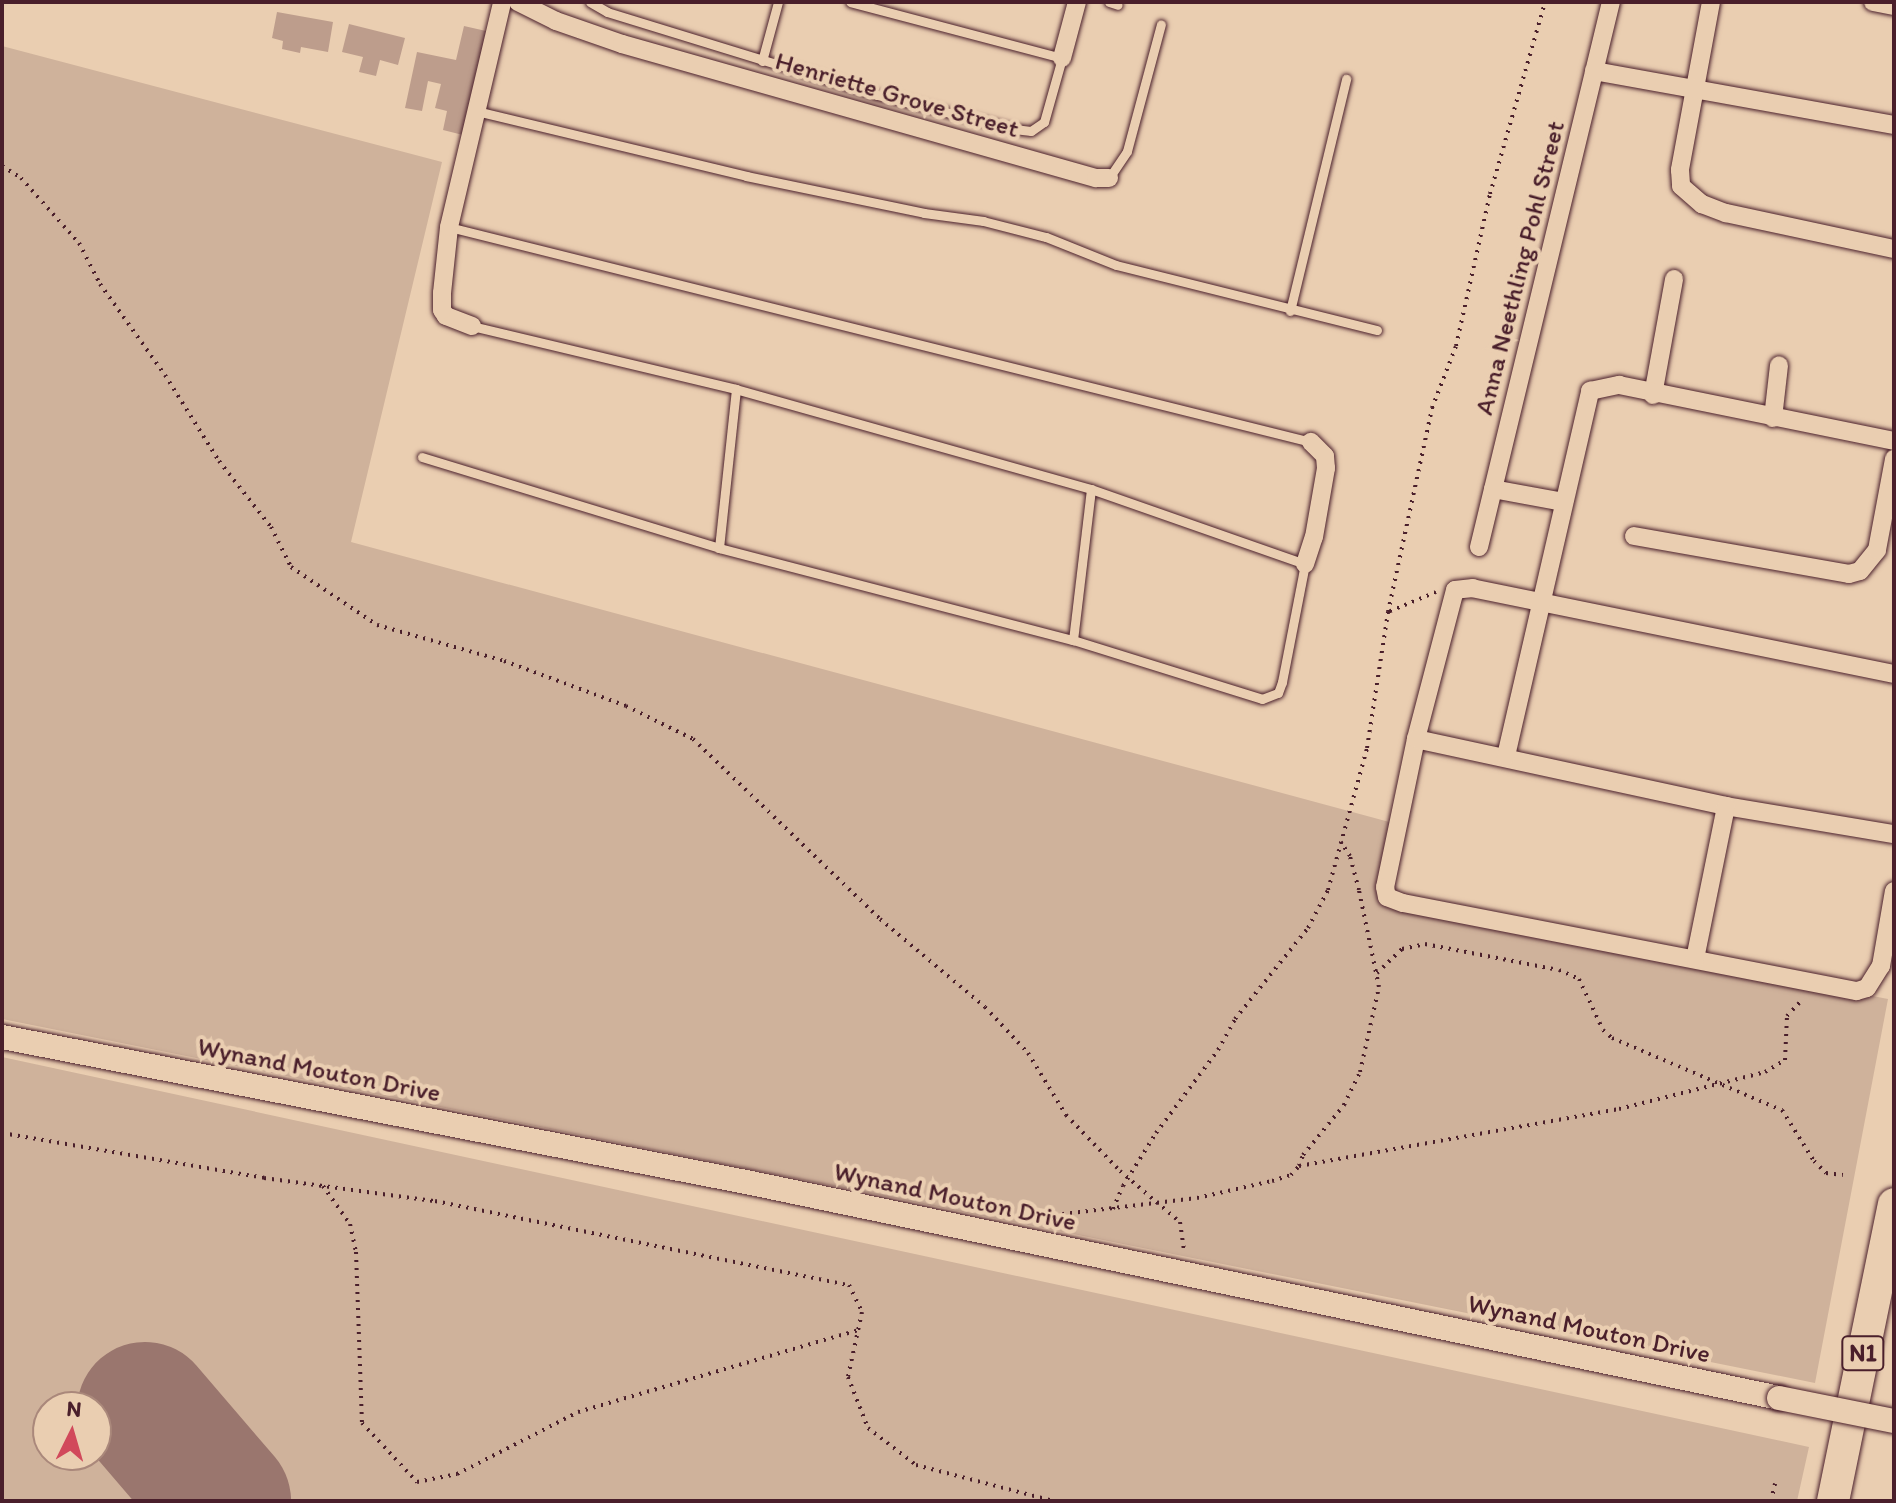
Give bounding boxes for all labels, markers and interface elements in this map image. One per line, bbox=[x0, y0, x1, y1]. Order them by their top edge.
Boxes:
street label: Henriette Grove Street bbox=[772, 45, 1022, 145]
street label: Anna Neethling Pohl Street bbox=[1468, 118, 1572, 418]
street label: Wynand Mouton Drive bbox=[195, 1031, 443, 1109]
street label: Wynand Mouton Drive bbox=[832, 1156, 1078, 1238]
street label: Wynand Mouton Drive bbox=[1466, 1288, 1712, 1370]
road number: N1 bbox=[1841, 1333, 1885, 1373]
north arrow bbox=[32, 1391, 112, 1471]
text: N bbox=[65, 1394, 83, 1423]

